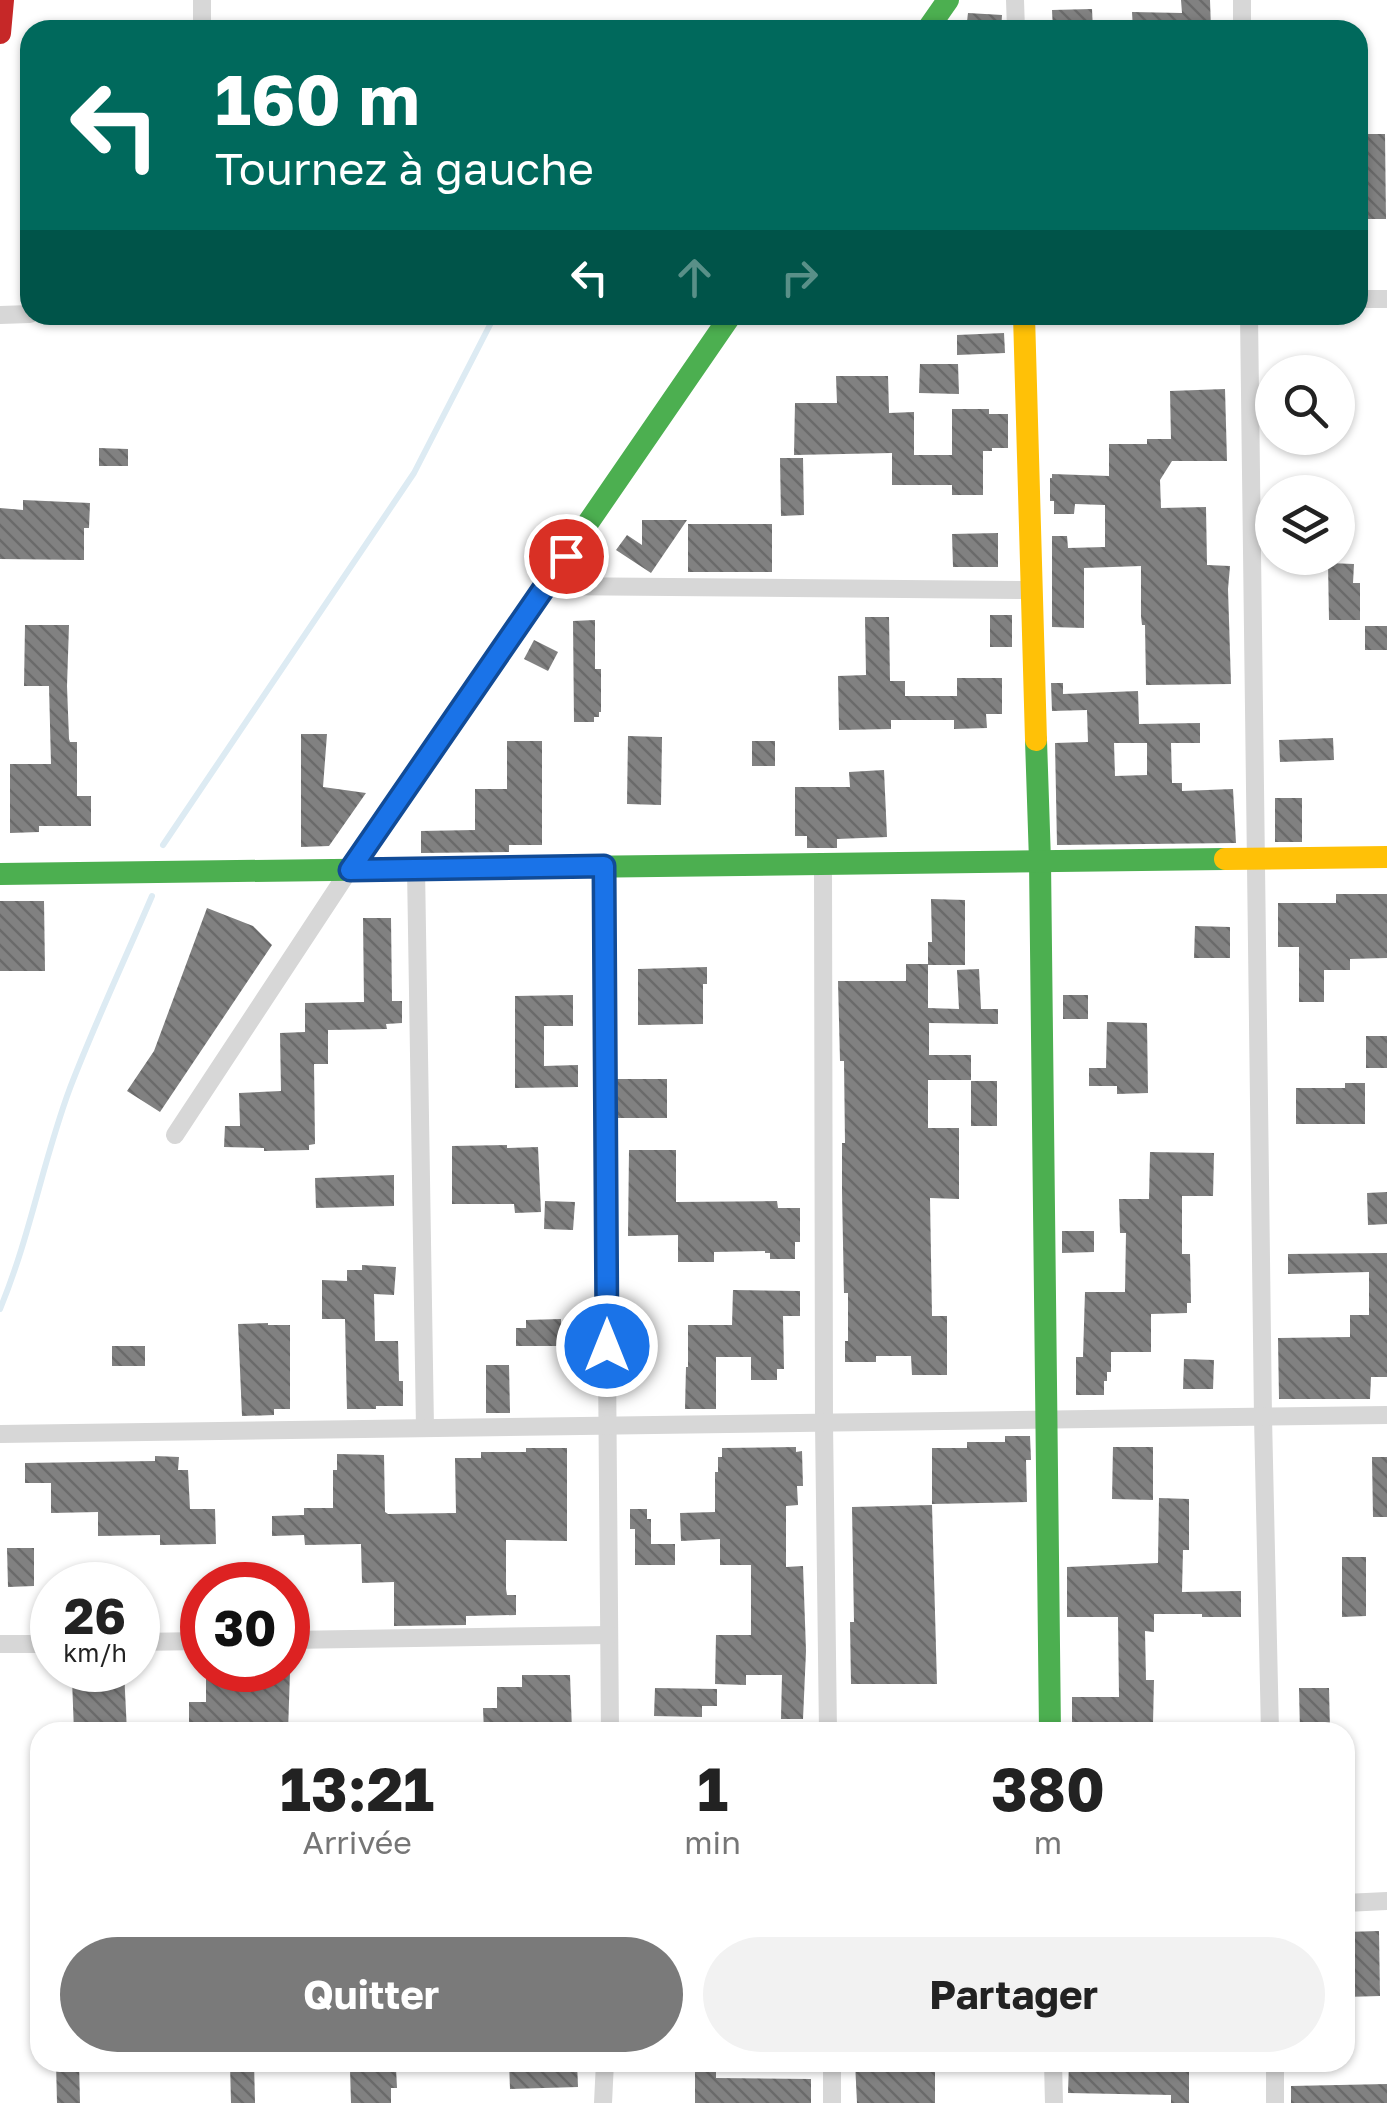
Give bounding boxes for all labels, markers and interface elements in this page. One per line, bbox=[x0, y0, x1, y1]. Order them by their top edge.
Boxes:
text: 160 m bbox=[215, 56, 420, 140]
icon: left bbox=[50, 60, 180, 190]
text: Tournez à gauche bbox=[215, 141, 594, 195]
icon: left bbox=[562, 250, 617, 305]
icon: ahead bbox=[667, 250, 722, 305]
icon: right bbox=[772, 250, 827, 305]
map controls bbox=[1255, 355, 1355, 575]
button: search bbox=[1255, 355, 1355, 455]
button: layers bbox=[1255, 475, 1355, 575]
pin bbox=[524, 514, 609, 599]
icon: arrive bbox=[539, 529, 594, 584]
position arrow bbox=[555, 1294, 659, 1398]
speed limit sign: 30 bbox=[180, 1562, 310, 1692]
text: 26 bbox=[64, 1585, 126, 1645]
text: km/h bbox=[63, 1637, 127, 1668]
text: 13:21 bbox=[280, 1752, 434, 1824]
text: 1 bbox=[697, 1752, 728, 1824]
text: 380 bbox=[991, 1752, 1105, 1824]
text: Arrivée bbox=[302, 1823, 412, 1861]
text: min bbox=[684, 1823, 741, 1861]
text: m bbox=[1034, 1823, 1062, 1861]
button: Quitter bbox=[60, 1937, 683, 2052]
button: Partager bbox=[703, 1937, 1325, 2052]

